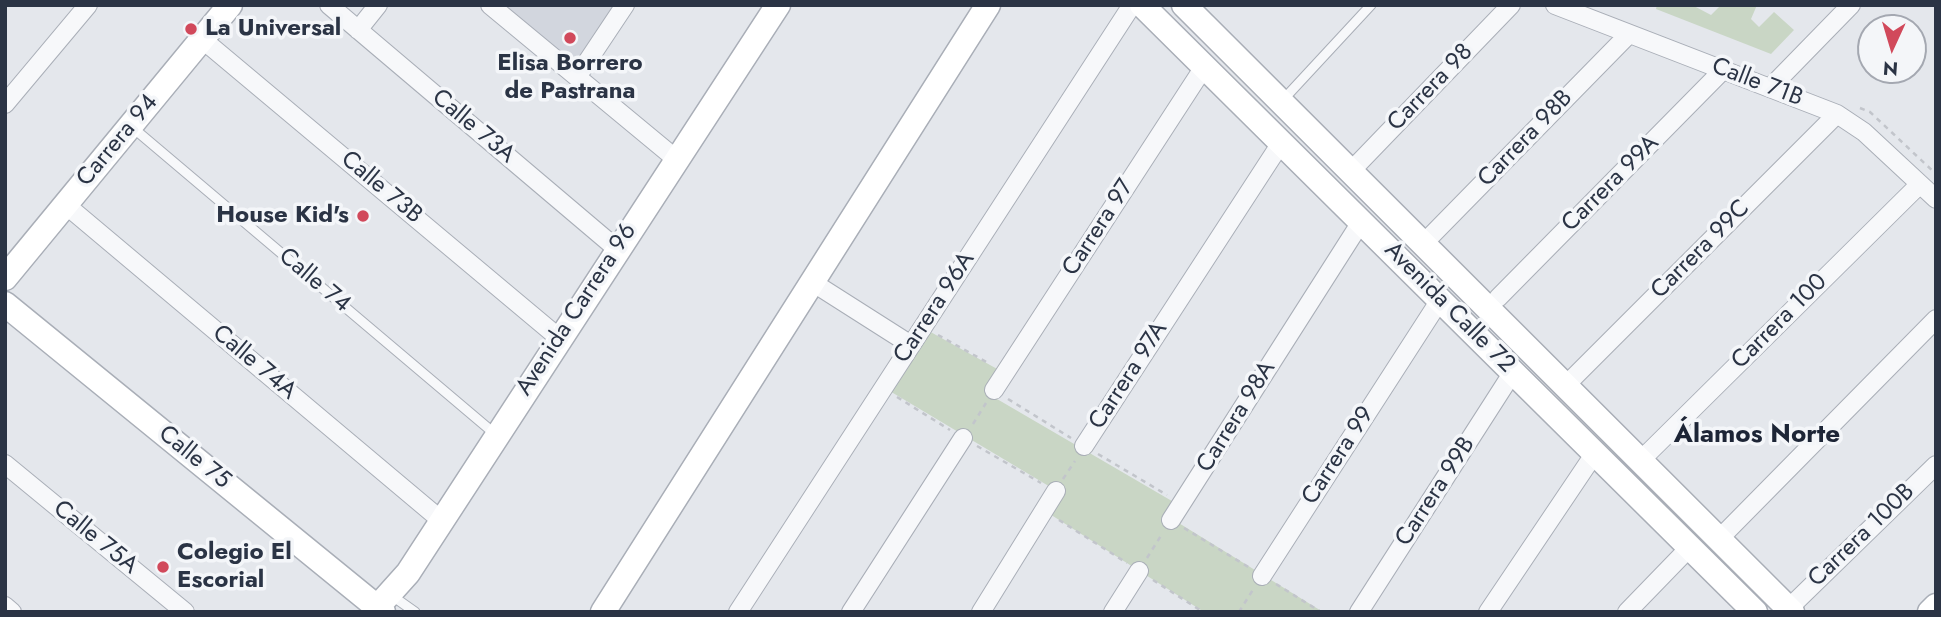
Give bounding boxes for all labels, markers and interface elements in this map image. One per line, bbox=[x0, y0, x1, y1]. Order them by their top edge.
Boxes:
north arrow bbox=[1857, 14, 1927, 84]
place label: La Universal bbox=[205, 15, 341, 43]
marker: La Universal bbox=[183, 21, 199, 37]
marker: Elisa Borrero de Pastrana bbox=[562, 30, 578, 46]
street label: Carrera 98 bbox=[1382, 38, 1480, 138]
place label: Elisa Borrero de Pastrana bbox=[497, 50, 643, 106]
street label: Calle 71B bbox=[1707, 52, 1807, 114]
text: N bbox=[1882, 54, 1899, 82]
street label: Calle 73A bbox=[426, 84, 520, 170]
street label: Carrera 98B bbox=[1473, 84, 1579, 194]
street label: Carrera 94 bbox=[71, 89, 165, 193]
street label: Carrera 99A bbox=[1557, 130, 1665, 238]
street label: Calle 73B bbox=[334, 146, 428, 230]
street label: Carrera 97 bbox=[1057, 174, 1141, 282]
street label: Carrera 99C bbox=[1646, 195, 1756, 305]
place label: House Kid's bbox=[216, 202, 349, 230]
marker: House Kid's bbox=[355, 208, 371, 224]
street label: Avenida Carrera 96 bbox=[511, 218, 643, 402]
street label: Avenida Calle 72 bbox=[1378, 237, 1520, 379]
street label: Calle 74 bbox=[272, 243, 356, 319]
street label: Carrera 96A bbox=[888, 247, 982, 369]
street label: Carrera 100 bbox=[1726, 268, 1834, 376]
street label: Carrera 97A bbox=[1084, 317, 1174, 435]
street label: Calle 74A bbox=[206, 320, 302, 406]
street label: Carrera 98A bbox=[1191, 356, 1283, 478]
street label: Carrera 99 bbox=[1297, 402, 1381, 510]
street label: Calle 75 bbox=[152, 420, 236, 496]
district label: Álamos Norte bbox=[1674, 420, 1840, 452]
street label: Carrera 99B bbox=[1390, 432, 1482, 552]
street label: Carrera 100B bbox=[1803, 478, 1921, 594]
street label: Calle 75A bbox=[47, 495, 143, 581]
place label: Colegio El Escorial bbox=[177, 539, 292, 595]
marker: Colegio El Escorial bbox=[155, 559, 171, 575]

